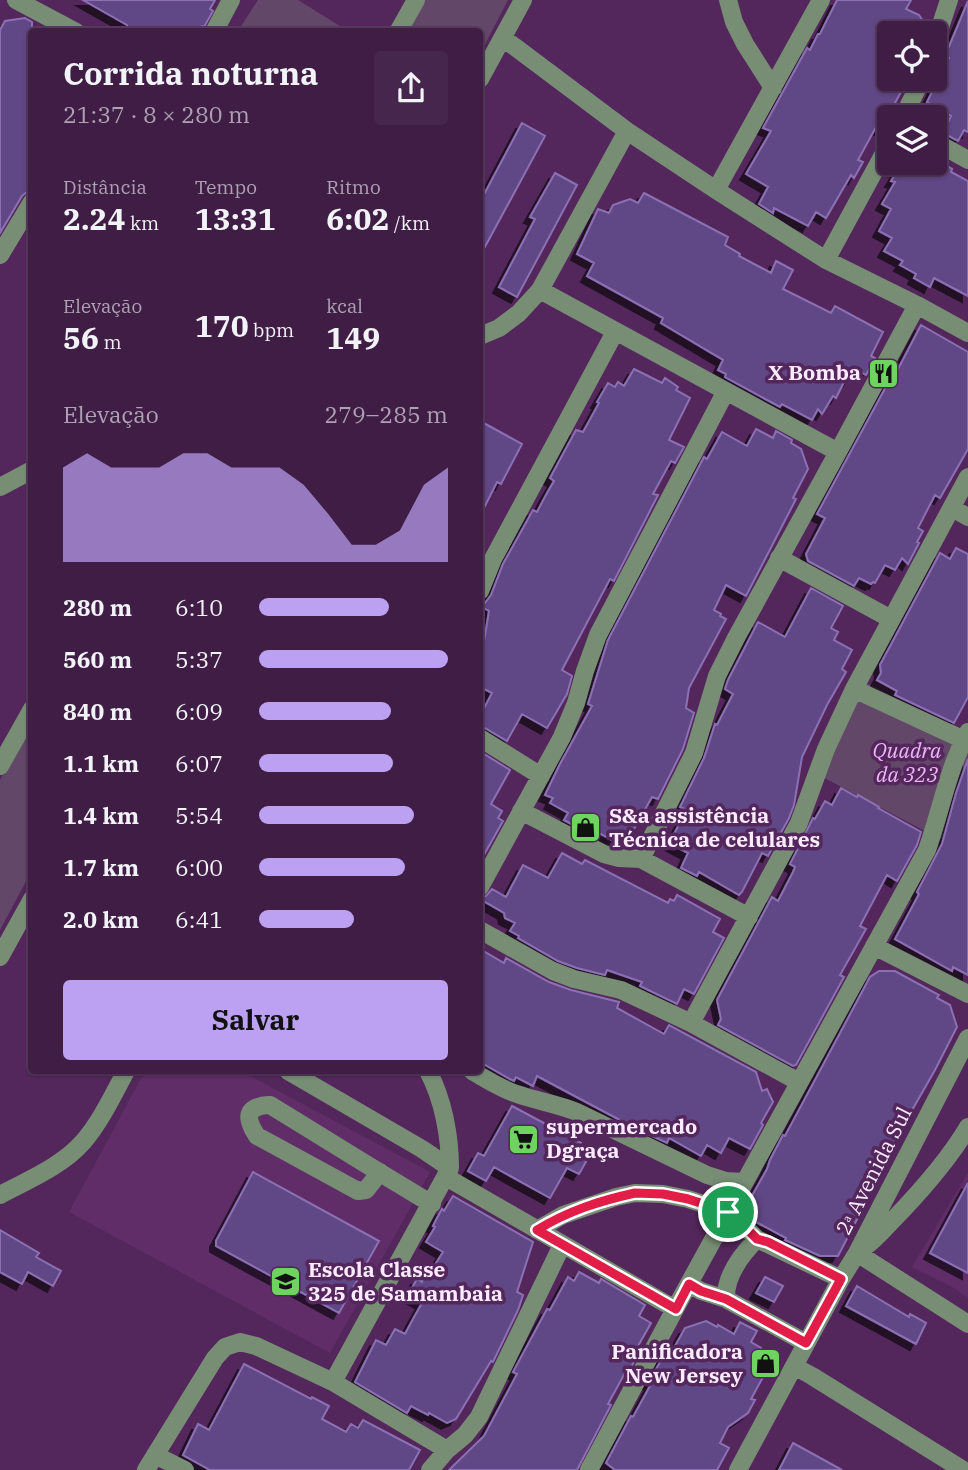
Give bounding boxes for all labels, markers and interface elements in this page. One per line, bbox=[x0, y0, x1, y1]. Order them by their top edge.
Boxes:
map controls bbox=[877, 21, 947, 175]
button: locate bbox=[877, 21, 947, 91]
button: share bbox=[374, 51, 448, 125]
text: Corrida noturna bbox=[63, 52, 318, 94]
text: 21:37 · 8 × 280 m bbox=[63, 99, 250, 129]
button: layers bbox=[877, 105, 947, 175]
text: Distância bbox=[63, 175, 147, 199]
text: Tempo bbox=[195, 175, 257, 199]
text: Ritmo bbox=[326, 175, 381, 199]
text: 2.24 bbox=[63, 199, 125, 238]
text: 13:31 bbox=[195, 199, 276, 238]
text: 6:02 bbox=[326, 199, 389, 238]
text: km bbox=[125, 211, 159, 235]
text: /km bbox=[389, 211, 430, 235]
text: Elevação bbox=[63, 294, 142, 318]
text: kcal bbox=[326, 294, 363, 318]
text: 170 bbox=[195, 306, 249, 345]
text: 56 bbox=[63, 318, 99, 357]
text: bpm bbox=[249, 318, 294, 342]
text: 149 bbox=[326, 318, 380, 357]
text: m bbox=[99, 330, 122, 354]
restaurant icon: X Bomba bbox=[867, 356, 901, 390]
place label: X Bomba bbox=[768, 358, 861, 386]
text: Elevação bbox=[63, 399, 159, 429]
text: 279–285 m bbox=[324, 399, 448, 429]
text: 280 m bbox=[63, 592, 132, 622]
text: 6:10 bbox=[175, 592, 223, 622]
text: 560 m bbox=[63, 644, 132, 674]
text: 5:37 bbox=[175, 644, 223, 674]
text: 840 m bbox=[63, 696, 132, 726]
text: 6:09 bbox=[175, 696, 223, 726]
park label: Quadra da 323 bbox=[872, 736, 942, 788]
text: 1.1 km bbox=[63, 748, 139, 778]
text: 6:07 bbox=[175, 748, 223, 778]
text: 1.4 km bbox=[63, 800, 139, 830]
text: 5:54 bbox=[175, 800, 223, 830]
place label: S&a assistência Técnica de celulares bbox=[609, 801, 820, 853]
shop icon: S&a assistência Técnica de celulares bbox=[569, 811, 603, 845]
text: 1.7 km bbox=[63, 852, 139, 882]
text: 6:00 bbox=[175, 852, 223, 882]
text: 2.0 km bbox=[63, 904, 139, 934]
text: 6:41 bbox=[175, 904, 223, 934]
button: Salvar bbox=[63, 980, 448, 1060]
street label: 2ᵃ Avenida Sul bbox=[829, 1102, 917, 1239]
place label: supermercado Dgraça bbox=[546, 1112, 697, 1164]
supermarket icon: supermercado Dgraça bbox=[506, 1122, 540, 1156]
pin bbox=[698, 1182, 758, 1242]
icon: arrive bbox=[709, 1193, 747, 1231]
place label: Escola Classe 325 de Samambaia bbox=[308, 1255, 503, 1307]
school or university icon: Escola Classe 325 de Samambaia bbox=[268, 1265, 302, 1299]
place label: Panificadora New Jersey bbox=[611, 1337, 743, 1389]
shop icon: Panificadora New Jersey bbox=[749, 1347, 783, 1381]

